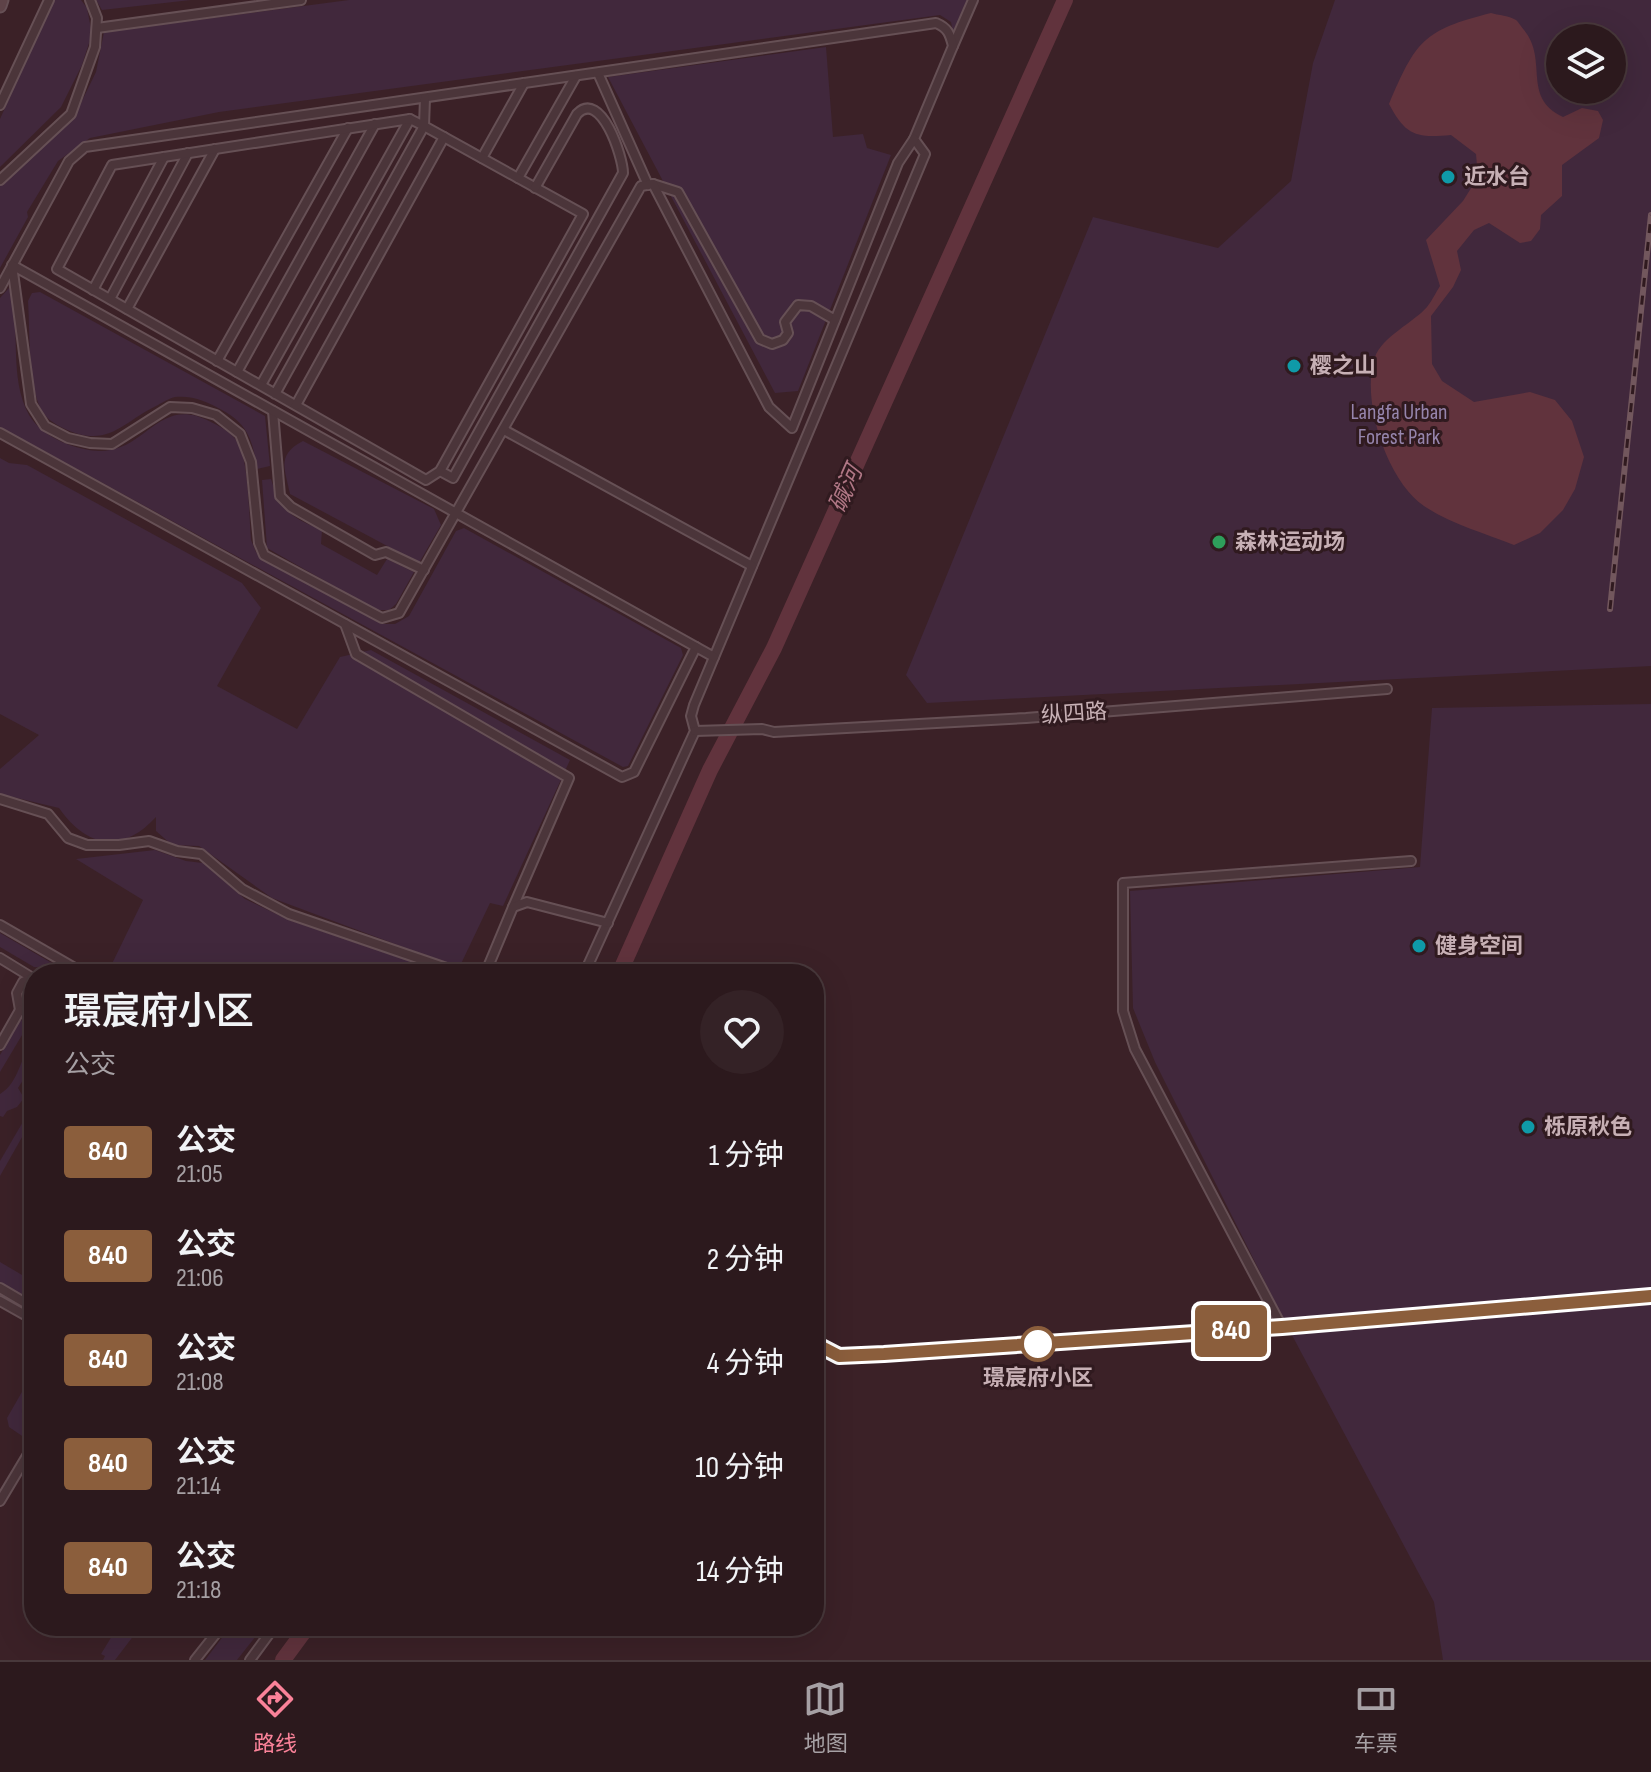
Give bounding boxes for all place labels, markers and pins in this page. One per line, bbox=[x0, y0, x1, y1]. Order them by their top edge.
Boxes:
place label: 近水台 bbox=[1464, 164, 1530, 191]
marker: 近水台 bbox=[1439, 168, 1457, 186]
place label: 樱之山 bbox=[1310, 353, 1376, 380]
marker: 樱之山 bbox=[1285, 357, 1303, 375]
place label: 森林运动场 bbox=[1235, 529, 1345, 556]
marker: 森林运动场 bbox=[1210, 533, 1228, 551]
place label: 健身空间 bbox=[1435, 933, 1523, 960]
marker: 健身空间 bbox=[1410, 937, 1428, 955]
place label: 栎原秋色 bbox=[1544, 1114, 1632, 1141]
marker: 栎原秋色 bbox=[1519, 1118, 1537, 1136]
marker: 璟宸府小区 bbox=[1021, 1327, 1055, 1361]
place label: 璟宸府小区 bbox=[983, 1365, 1093, 1392]

